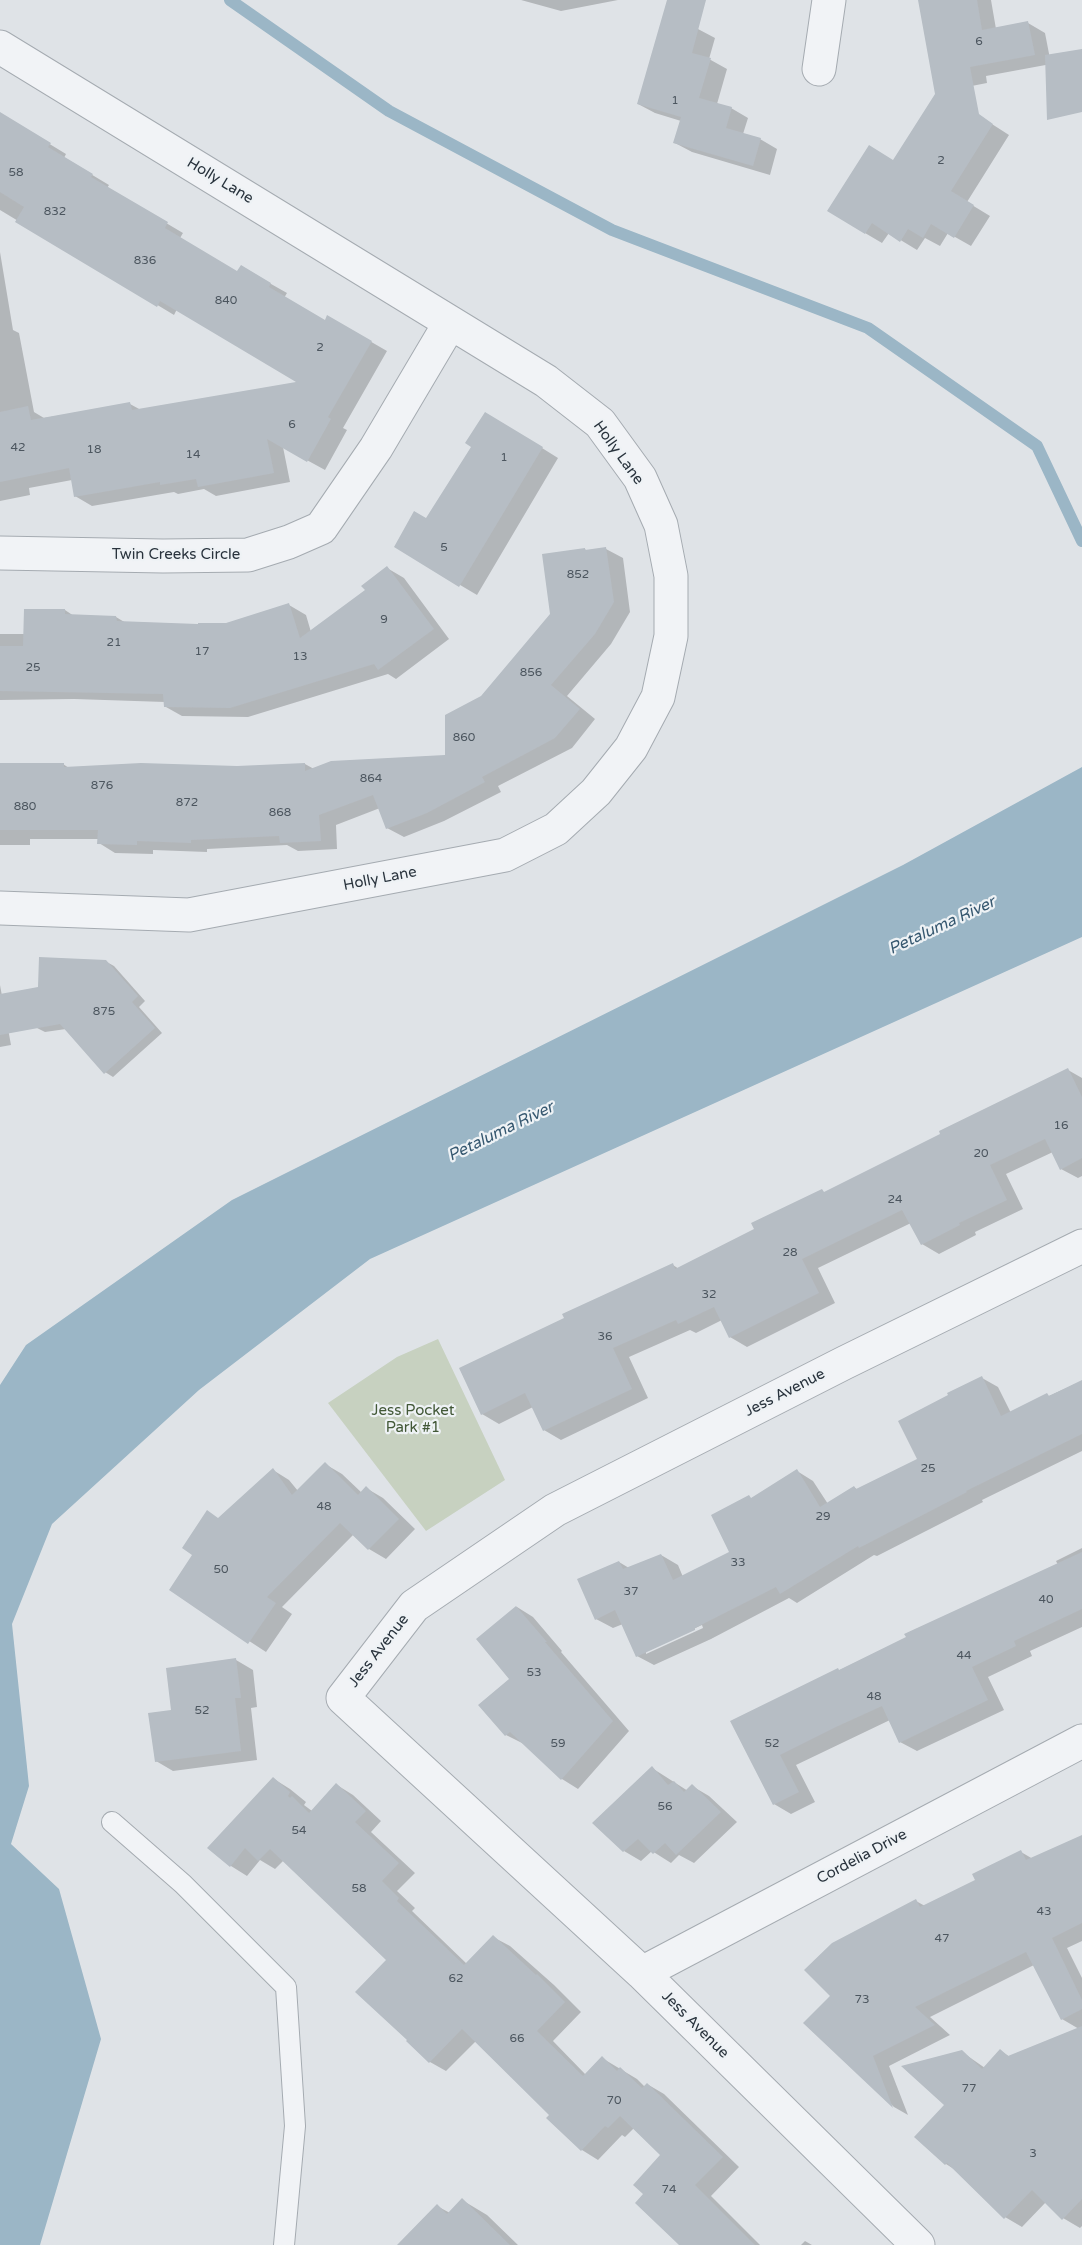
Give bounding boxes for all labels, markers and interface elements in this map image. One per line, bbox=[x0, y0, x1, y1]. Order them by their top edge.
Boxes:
house number: 6 bbox=[975, 35, 983, 49]
house number: 1 bbox=[671, 94, 679, 108]
street label: Holly Lane bbox=[183, 154, 257, 208]
house number: 2 bbox=[937, 154, 945, 168]
house number: 58 bbox=[8, 166, 24, 180]
house number: 832 bbox=[44, 205, 66, 219]
house number: 836 bbox=[134, 254, 156, 268]
house number: 840 bbox=[215, 294, 237, 308]
house number: 2 bbox=[316, 341, 324, 355]
house number: 6 bbox=[288, 418, 296, 432]
street label: Holly Lane bbox=[589, 418, 647, 488]
house number: 42 bbox=[10, 441, 26, 455]
house number: 18 bbox=[86, 443, 102, 457]
house number: 14 bbox=[185, 448, 201, 462]
house number: 1 bbox=[500, 451, 508, 465]
house number: 5 bbox=[440, 541, 448, 555]
street label: Twin Creeks Circle bbox=[112, 546, 240, 564]
house number: 852 bbox=[567, 568, 589, 582]
house number: 9 bbox=[380, 613, 388, 627]
house number: 21 bbox=[106, 636, 122, 650]
house number: 17 bbox=[194, 645, 210, 659]
house number: 13 bbox=[292, 650, 308, 664]
house number: 25 bbox=[25, 661, 41, 675]
house number: 856 bbox=[520, 666, 542, 680]
house number: 860 bbox=[453, 731, 475, 745]
house number: 864 bbox=[360, 772, 382, 786]
house number: 876 bbox=[91, 779, 113, 793]
house number: 872 bbox=[176, 796, 198, 810]
house number: 880 bbox=[14, 800, 36, 814]
house number: 868 bbox=[269, 806, 291, 820]
street label: Holly Lane bbox=[342, 863, 418, 895]
water label: Petaluma River bbox=[886, 893, 998, 959]
house number: 875 bbox=[93, 1005, 115, 1019]
water label: Petaluma River bbox=[445, 1098, 557, 1166]
house number: 16 bbox=[1053, 1119, 1069, 1133]
house number: 20 bbox=[973, 1147, 989, 1161]
house number: 24 bbox=[887, 1193, 903, 1207]
house number: 28 bbox=[782, 1246, 798, 1260]
house number: 32 bbox=[701, 1288, 717, 1302]
house number: 36 bbox=[597, 1330, 613, 1344]
street label: Jess Avenue bbox=[742, 1365, 828, 1421]
park label: Jess Pocket Park #1 bbox=[371, 1402, 455, 1437]
house number: 25 bbox=[920, 1462, 936, 1476]
house number: 48 bbox=[316, 1500, 332, 1514]
house number: 29 bbox=[815, 1510, 831, 1524]
house number: 33 bbox=[730, 1556, 746, 1570]
house number: 50 bbox=[213, 1563, 229, 1577]
house number: 37 bbox=[623, 1585, 639, 1599]
house number: 40 bbox=[1038, 1593, 1054, 1607]
street label: Jess Avenue bbox=[345, 1611, 413, 1691]
house number: 44 bbox=[956, 1649, 972, 1663]
house number: 53 bbox=[526, 1666, 542, 1680]
house number: 48 bbox=[866, 1690, 882, 1704]
house number: 52 bbox=[194, 1704, 210, 1718]
house number: 59 bbox=[550, 1737, 566, 1751]
house number: 52 bbox=[764, 1737, 780, 1751]
house number: 56 bbox=[657, 1800, 673, 1814]
house number: 54 bbox=[291, 1824, 307, 1838]
street label: Cordelia Drive bbox=[814, 1826, 910, 1888]
house number: 58 bbox=[351, 1882, 367, 1896]
house number: 43 bbox=[1036, 1905, 1052, 1919]
house number: 47 bbox=[934, 1932, 950, 1946]
house number: 62 bbox=[448, 1972, 464, 1986]
street label: Jess Avenue bbox=[658, 1988, 732, 2062]
house number: 73 bbox=[854, 1993, 870, 2007]
house number: 66 bbox=[509, 2032, 525, 2046]
house number: 77 bbox=[961, 2082, 977, 2096]
house number: 70 bbox=[606, 2094, 622, 2108]
house number: 3 bbox=[1029, 2147, 1037, 2161]
house number: 74 bbox=[661, 2183, 677, 2197]

